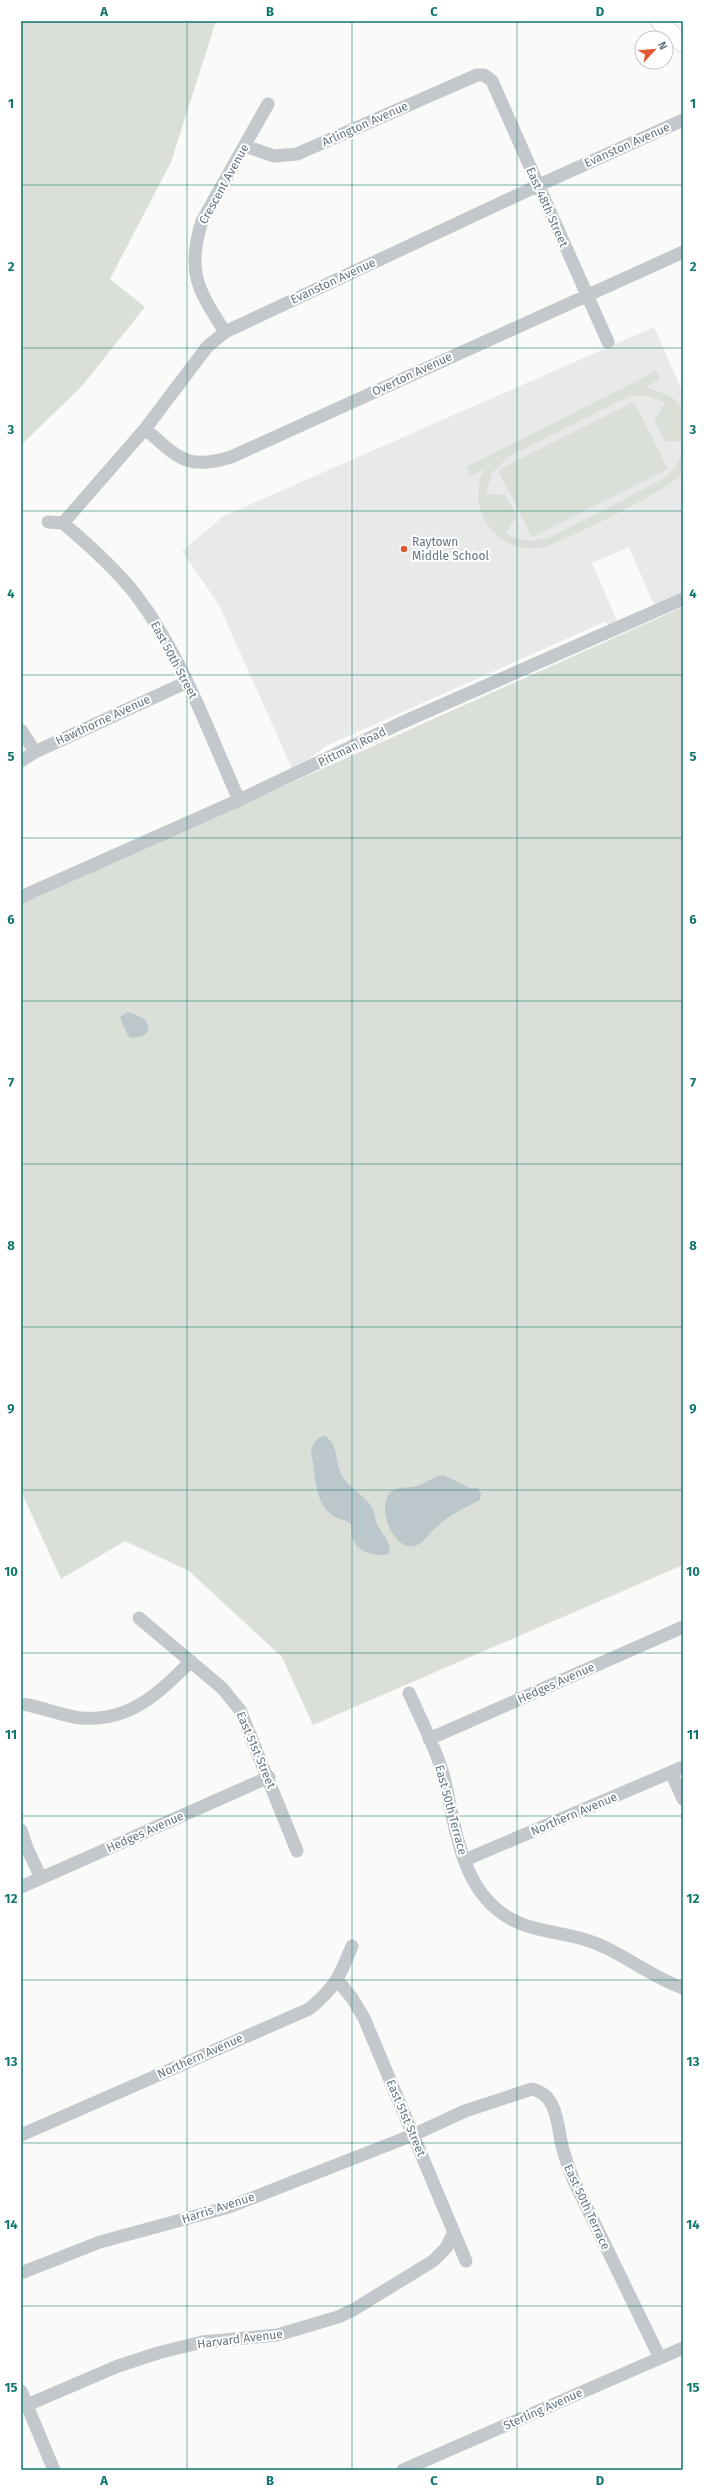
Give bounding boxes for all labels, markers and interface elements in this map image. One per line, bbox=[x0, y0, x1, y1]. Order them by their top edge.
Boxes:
text: A bbox=[99, 4, 108, 19]
text: B bbox=[266, 4, 274, 19]
text: C bbox=[430, 4, 438, 19]
text: D bbox=[596, 4, 605, 19]
north arrow bbox=[634, 30, 674, 70]
text: N bbox=[655, 40, 670, 52]
text: 1 bbox=[8, 96, 14, 111]
text: 1 bbox=[690, 96, 696, 111]
street label: Arlington Avenue bbox=[320, 99, 410, 149]
street label: Evanston Avenue bbox=[582, 120, 672, 170]
street label: Crescent Avenue bbox=[196, 142, 252, 226]
street label: East 48th Street bbox=[523, 165, 571, 250]
street label: Evanston Avenue bbox=[288, 255, 378, 307]
text: 2 bbox=[8, 259, 15, 274]
text: 2 bbox=[690, 259, 697, 274]
street label: Overton Avenue bbox=[370, 349, 454, 399]
text: 3 bbox=[7, 422, 15, 437]
text: 3 bbox=[689, 422, 697, 437]
place label: Raytown Middle School bbox=[412, 535, 490, 563]
marker: Raytown Middle School bbox=[399, 544, 409, 554]
text: 4 bbox=[7, 586, 15, 601]
text: 4 bbox=[689, 586, 697, 601]
street label: East 50th Street bbox=[148, 619, 201, 702]
street label: Hawthorne Avenue bbox=[53, 692, 153, 748]
street label: Pittman Road bbox=[316, 725, 388, 769]
text: 5 bbox=[8, 749, 15, 764]
text: 5 bbox=[690, 749, 697, 764]
text: 6 bbox=[7, 912, 15, 927]
text: 6 bbox=[689, 912, 697, 927]
text: 7 bbox=[8, 1075, 14, 1090]
text: 7 bbox=[690, 1075, 696, 1090]
text: 8 bbox=[7, 1238, 15, 1253]
text: 8 bbox=[689, 1238, 697, 1253]
text: 9 bbox=[7, 1401, 15, 1416]
text: 9 bbox=[689, 1401, 697, 1416]
text: 10 bbox=[4, 1564, 18, 1579]
text: 10 bbox=[686, 1564, 700, 1579]
street label: Hedges Avenue bbox=[515, 1660, 597, 1706]
street label: East 51st Street bbox=[234, 1709, 279, 1791]
text: 11 bbox=[5, 1727, 17, 1742]
text: 11 bbox=[687, 1727, 699, 1742]
street label: East 50th Terrace bbox=[432, 1763, 470, 1857]
street label: Northern Avenue bbox=[529, 1790, 619, 1838]
street label: Hedges Avenue bbox=[104, 1809, 186, 1855]
text: 12 bbox=[5, 1891, 18, 1906]
text: 12 bbox=[687, 1891, 700, 1906]
street label: Northern Avenue bbox=[155, 2031, 245, 2081]
text: 13 bbox=[5, 2054, 18, 2069]
text: 13 bbox=[687, 2054, 700, 2069]
street label: East 51st Street bbox=[384, 2077, 429, 2159]
street label: East 50th Terrace bbox=[561, 2162, 613, 2252]
street label: Harris Avenue bbox=[180, 2190, 256, 2226]
text: 14 bbox=[4, 2217, 18, 2232]
text: 14 bbox=[686, 2217, 700, 2232]
street label: Harvard Avenue bbox=[196, 2327, 284, 2351]
text: 15 bbox=[4, 2380, 18, 2395]
text: 15 bbox=[686, 2380, 700, 2395]
street label: Sterling Avenue bbox=[501, 2385, 585, 2433]
text: A bbox=[99, 2473, 108, 2488]
text: B bbox=[266, 2473, 274, 2488]
text: C bbox=[430, 2473, 438, 2488]
text: D bbox=[596, 2473, 605, 2488]

